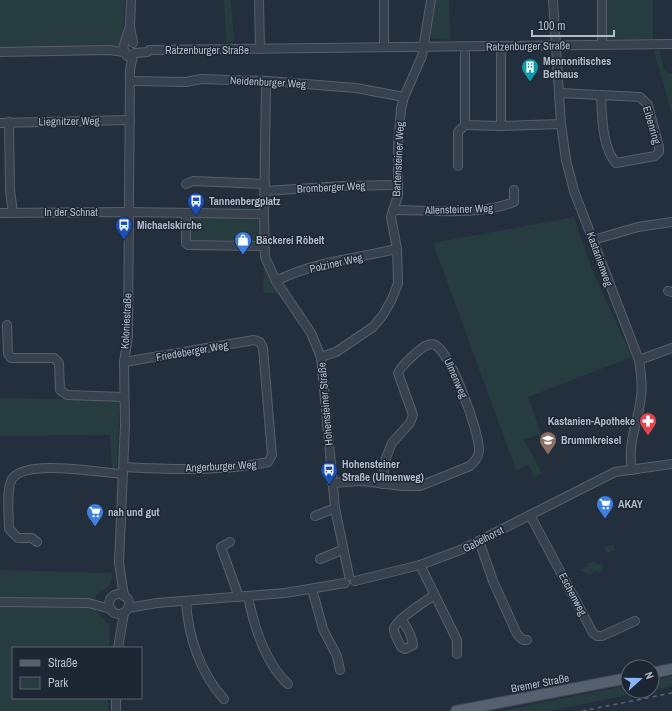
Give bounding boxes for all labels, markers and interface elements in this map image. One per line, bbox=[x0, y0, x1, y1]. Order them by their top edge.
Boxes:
scale bar bbox=[532, 12, 614, 38]
text: 100 m bbox=[538, 18, 565, 34]
street label: Ratzenburger Straße bbox=[486, 38, 570, 54]
street label: Ratzenburger Straße bbox=[165, 43, 249, 57]
place label: Mennonitisches Bethaus bbox=[543, 54, 611, 81]
building icon: Mennonitisches Bethaus bbox=[520, 57, 540, 82]
street label: Neidenburger Weg bbox=[230, 73, 306, 91]
street label: Eibenring bbox=[640, 104, 664, 146]
street label: Liegnitzer Weg bbox=[38, 113, 100, 129]
street label: Bartensteiner Weg bbox=[389, 121, 407, 197]
street label: Bromberger Weg bbox=[296, 178, 366, 196]
bus stop icon: Tannenbergplatz bbox=[186, 191, 206, 216]
place label: Tannenbergplatz bbox=[209, 194, 281, 208]
street label: Allensteiner Weg bbox=[424, 201, 493, 217]
street label: In der Schnat bbox=[44, 205, 98, 219]
bus stop icon: Michaelskirche bbox=[114, 215, 134, 240]
place label: Michaelskirche bbox=[137, 218, 202, 232]
shop icon: Bäckerei Röbelt bbox=[233, 230, 253, 255]
street label: Kastanienweg bbox=[584, 230, 616, 288]
place label: Bäckerei Röbelt bbox=[256, 233, 324, 247]
street label: Polziner Weg bbox=[308, 250, 364, 276]
street label: Koloniestraße bbox=[118, 293, 134, 349]
street label: Friedeberger Weg bbox=[155, 338, 229, 364]
street label: Ulmenweg bbox=[441, 356, 471, 400]
street label: Hohensteiner Straße bbox=[314, 362, 336, 446]
pharmacy icon: Kastanien-Apotheke bbox=[638, 411, 658, 436]
place label: Kastanien-Apotheke bbox=[548, 414, 635, 428]
school or university icon: Brummkreisel bbox=[538, 430, 558, 455]
place label: Brummkreisel bbox=[561, 433, 621, 447]
street label: Angerburger Weg bbox=[184, 457, 257, 475]
place label: Hohensteiner Straße (Ulmenweg) bbox=[342, 457, 424, 484]
bus stop icon: Hohensteiner Straße (Ulmenweg) bbox=[319, 460, 339, 485]
supermarket icon: AKAY bbox=[595, 494, 615, 519]
place label: AKAY bbox=[618, 497, 644, 511]
supermarket icon: nah und gut bbox=[85, 502, 105, 527]
place label: nah und gut bbox=[108, 505, 160, 519]
street label: Gabelhorst bbox=[460, 523, 506, 555]
street label: Eschenweg bbox=[556, 570, 590, 618]
legend bbox=[12, 647, 142, 699]
text: Straße bbox=[48, 655, 78, 671]
north arrow bbox=[620, 659, 660, 699]
street label: Bremer Straße bbox=[510, 670, 570, 696]
text: N bbox=[642, 670, 657, 681]
text: Park bbox=[48, 675, 68, 691]

